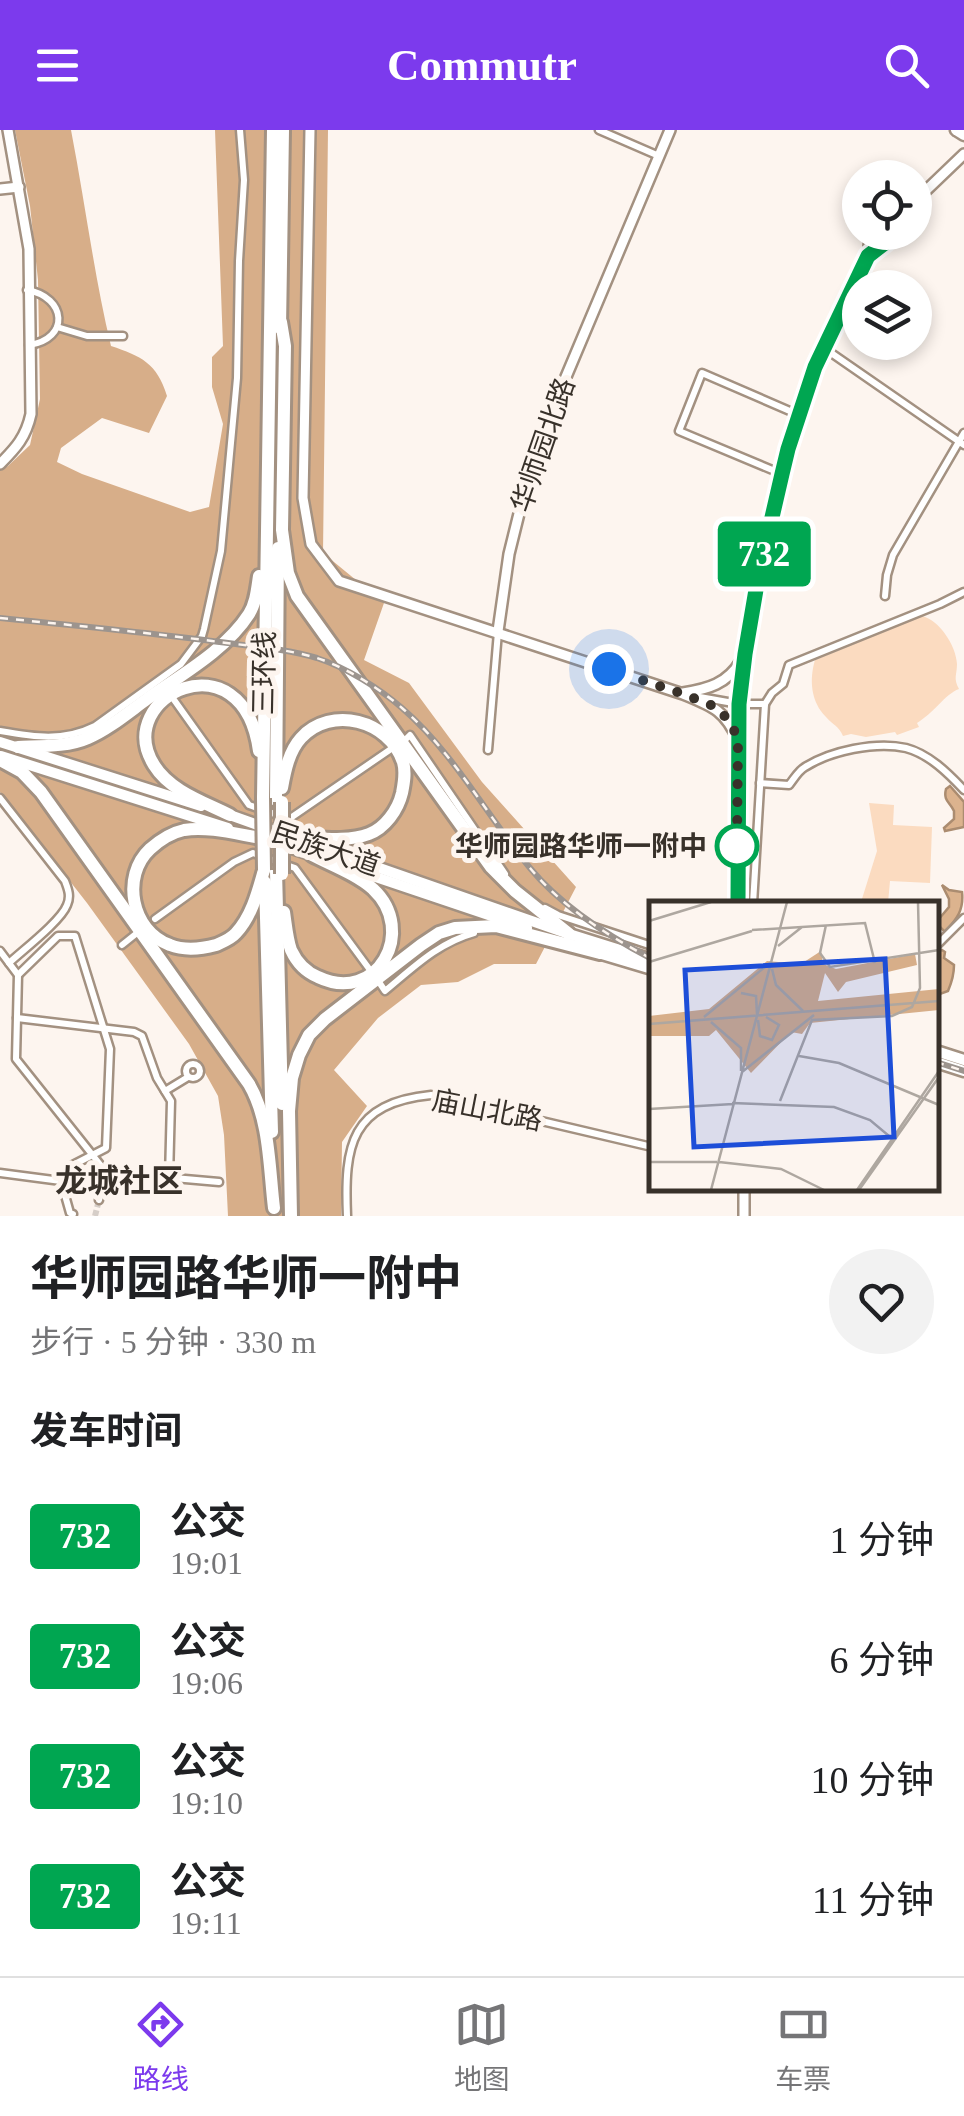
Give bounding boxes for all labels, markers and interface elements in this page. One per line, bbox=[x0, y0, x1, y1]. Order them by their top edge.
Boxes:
icon: menu bbox=[30, 38, 85, 93]
icon: search bbox=[879, 38, 934, 93]
text: Commutr bbox=[387, 40, 577, 90]
map controls bbox=[842, 160, 932, 360]
button: locate bbox=[842, 160, 932, 250]
button: layers bbox=[842, 270, 932, 360]
street label: 华师园北路 bbox=[506, 374, 580, 516]
line badge: 732 bbox=[706, 522, 822, 586]
text: 732 bbox=[738, 535, 790, 574]
street label: 三环线 bbox=[248, 631, 280, 715]
your location bbox=[584, 644, 634, 694]
street label: 民族大道 bbox=[268, 816, 384, 882]
marker: 华师园路华师一附中 bbox=[716, 825, 758, 867]
place label: 华师园路华师一附中 bbox=[455, 831, 707, 862]
inset map bbox=[649, 901, 939, 1191]
street label: 庙山北路 bbox=[429, 1084, 545, 1136]
district label: 龙城社区 bbox=[55, 1163, 183, 1199]
button: heart bbox=[829, 1249, 934, 1354]
text: 华师园路华师一附中 bbox=[30, 1252, 462, 1305]
text: 步行 · 5 分钟 · 330 m bbox=[30, 1324, 316, 1360]
text: 发车时间 bbox=[30, 1410, 182, 1452]
text: 公交 bbox=[170, 1500, 246, 1542]
text: 732 bbox=[59, 1517, 111, 1556]
text: 1 分钟 bbox=[829, 1519, 934, 1561]
text: 19:01 bbox=[170, 1545, 243, 1581]
text: 公交 bbox=[170, 1620, 246, 1662]
text: 732 bbox=[59, 1637, 111, 1676]
text: 6 分钟 bbox=[829, 1639, 934, 1681]
text: 19:06 bbox=[170, 1665, 243, 1701]
text: 公交 bbox=[170, 1740, 246, 1782]
text: 732 bbox=[59, 1757, 111, 1796]
text: 10 分钟 bbox=[810, 1759, 934, 1801]
text: 19:10 bbox=[170, 1785, 243, 1821]
text: 公交 bbox=[170, 1860, 246, 1902]
text: 732 bbox=[59, 1877, 111, 1916]
text: 11 分钟 bbox=[812, 1879, 934, 1921]
text: 19:11 bbox=[170, 1905, 242, 1941]
tab: 路线 bbox=[133, 1997, 189, 2097]
tab: 地图 bbox=[454, 1997, 510, 2097]
tab: 车票 bbox=[775, 1997, 831, 2097]

